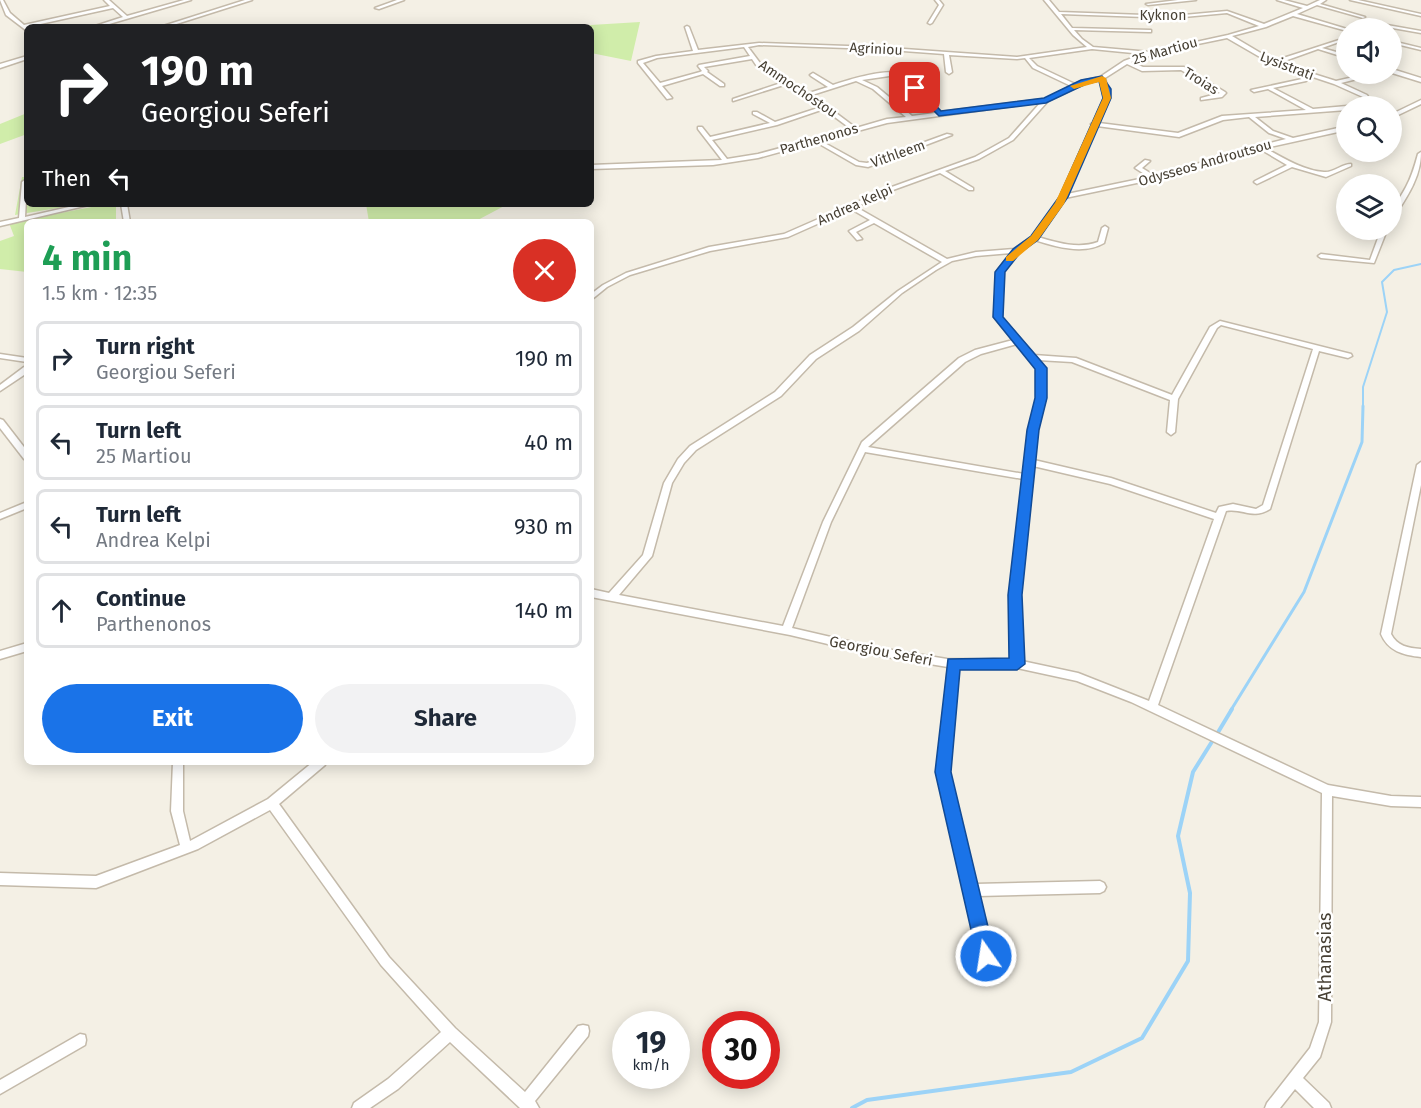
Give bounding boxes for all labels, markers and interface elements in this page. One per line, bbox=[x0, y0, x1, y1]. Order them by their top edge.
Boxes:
street label: Kyknon bbox=[1140, 7, 1186, 24]
map controls bbox=[1336, 18, 1402, 240]
button: sound bbox=[1336, 18, 1402, 84]
street label: 25 Martiou bbox=[1130, 34, 1200, 68]
street label: Agriniou bbox=[849, 39, 903, 59]
text: 190 m bbox=[141, 46, 254, 96]
icon: right bbox=[42, 48, 120, 126]
street label: Lysistrati bbox=[1258, 48, 1316, 84]
street label: Ammochostou bbox=[756, 57, 840, 121]
pin bbox=[889, 62, 940, 113]
street label: Troias bbox=[1180, 64, 1222, 99]
icon: arrive bbox=[898, 71, 931, 104]
button: search bbox=[1336, 96, 1402, 162]
text: Georgiou Seferi bbox=[141, 97, 330, 129]
street label: Parthenonos bbox=[778, 120, 861, 158]
street label: Vithleem bbox=[869, 136, 927, 172]
street label: Odysseos Androutsou bbox=[1136, 136, 1274, 190]
icon: left bbox=[103, 162, 136, 195]
text: Then bbox=[42, 165, 91, 192]
button: layers bbox=[1336, 174, 1402, 240]
street label: Andrea Kelpi bbox=[815, 181, 895, 229]
text: 4 min bbox=[42, 236, 132, 280]
button: close bbox=[513, 239, 576, 302]
text: 1.5 km · 12:35 bbox=[42, 281, 157, 305]
text: Turn right bbox=[96, 333, 195, 360]
icon: right bbox=[45, 342, 78, 375]
text: 190 m bbox=[515, 345, 573, 372]
text: Georgiou Seferi bbox=[96, 360, 236, 384]
text: Turn left bbox=[96, 417, 181, 444]
icon: left bbox=[45, 426, 78, 459]
text: 40 m bbox=[524, 429, 573, 456]
text: 25 Martiou bbox=[96, 444, 192, 468]
text: Turn left bbox=[96, 501, 181, 528]
icon: left bbox=[45, 510, 78, 543]
text: 930 m bbox=[514, 513, 573, 540]
text: Andrea Kelpi bbox=[96, 528, 211, 552]
text: Continue bbox=[96, 585, 186, 612]
icon: ahead bbox=[45, 594, 78, 627]
text: 140 m bbox=[515, 597, 573, 624]
text: Parthenonos bbox=[96, 612, 211, 636]
street label: Georgiou Seferi bbox=[828, 632, 934, 670]
button: Exit bbox=[42, 684, 303, 753]
button: Share bbox=[315, 684, 576, 753]
street label: Athanasias bbox=[1314, 913, 1336, 1001]
position arrow bbox=[954, 924, 1018, 988]
speed limit sign: 30 bbox=[702, 1011, 780, 1089]
text: 19 bbox=[636, 1025, 666, 1061]
text: km/h bbox=[632, 1056, 670, 1074]

